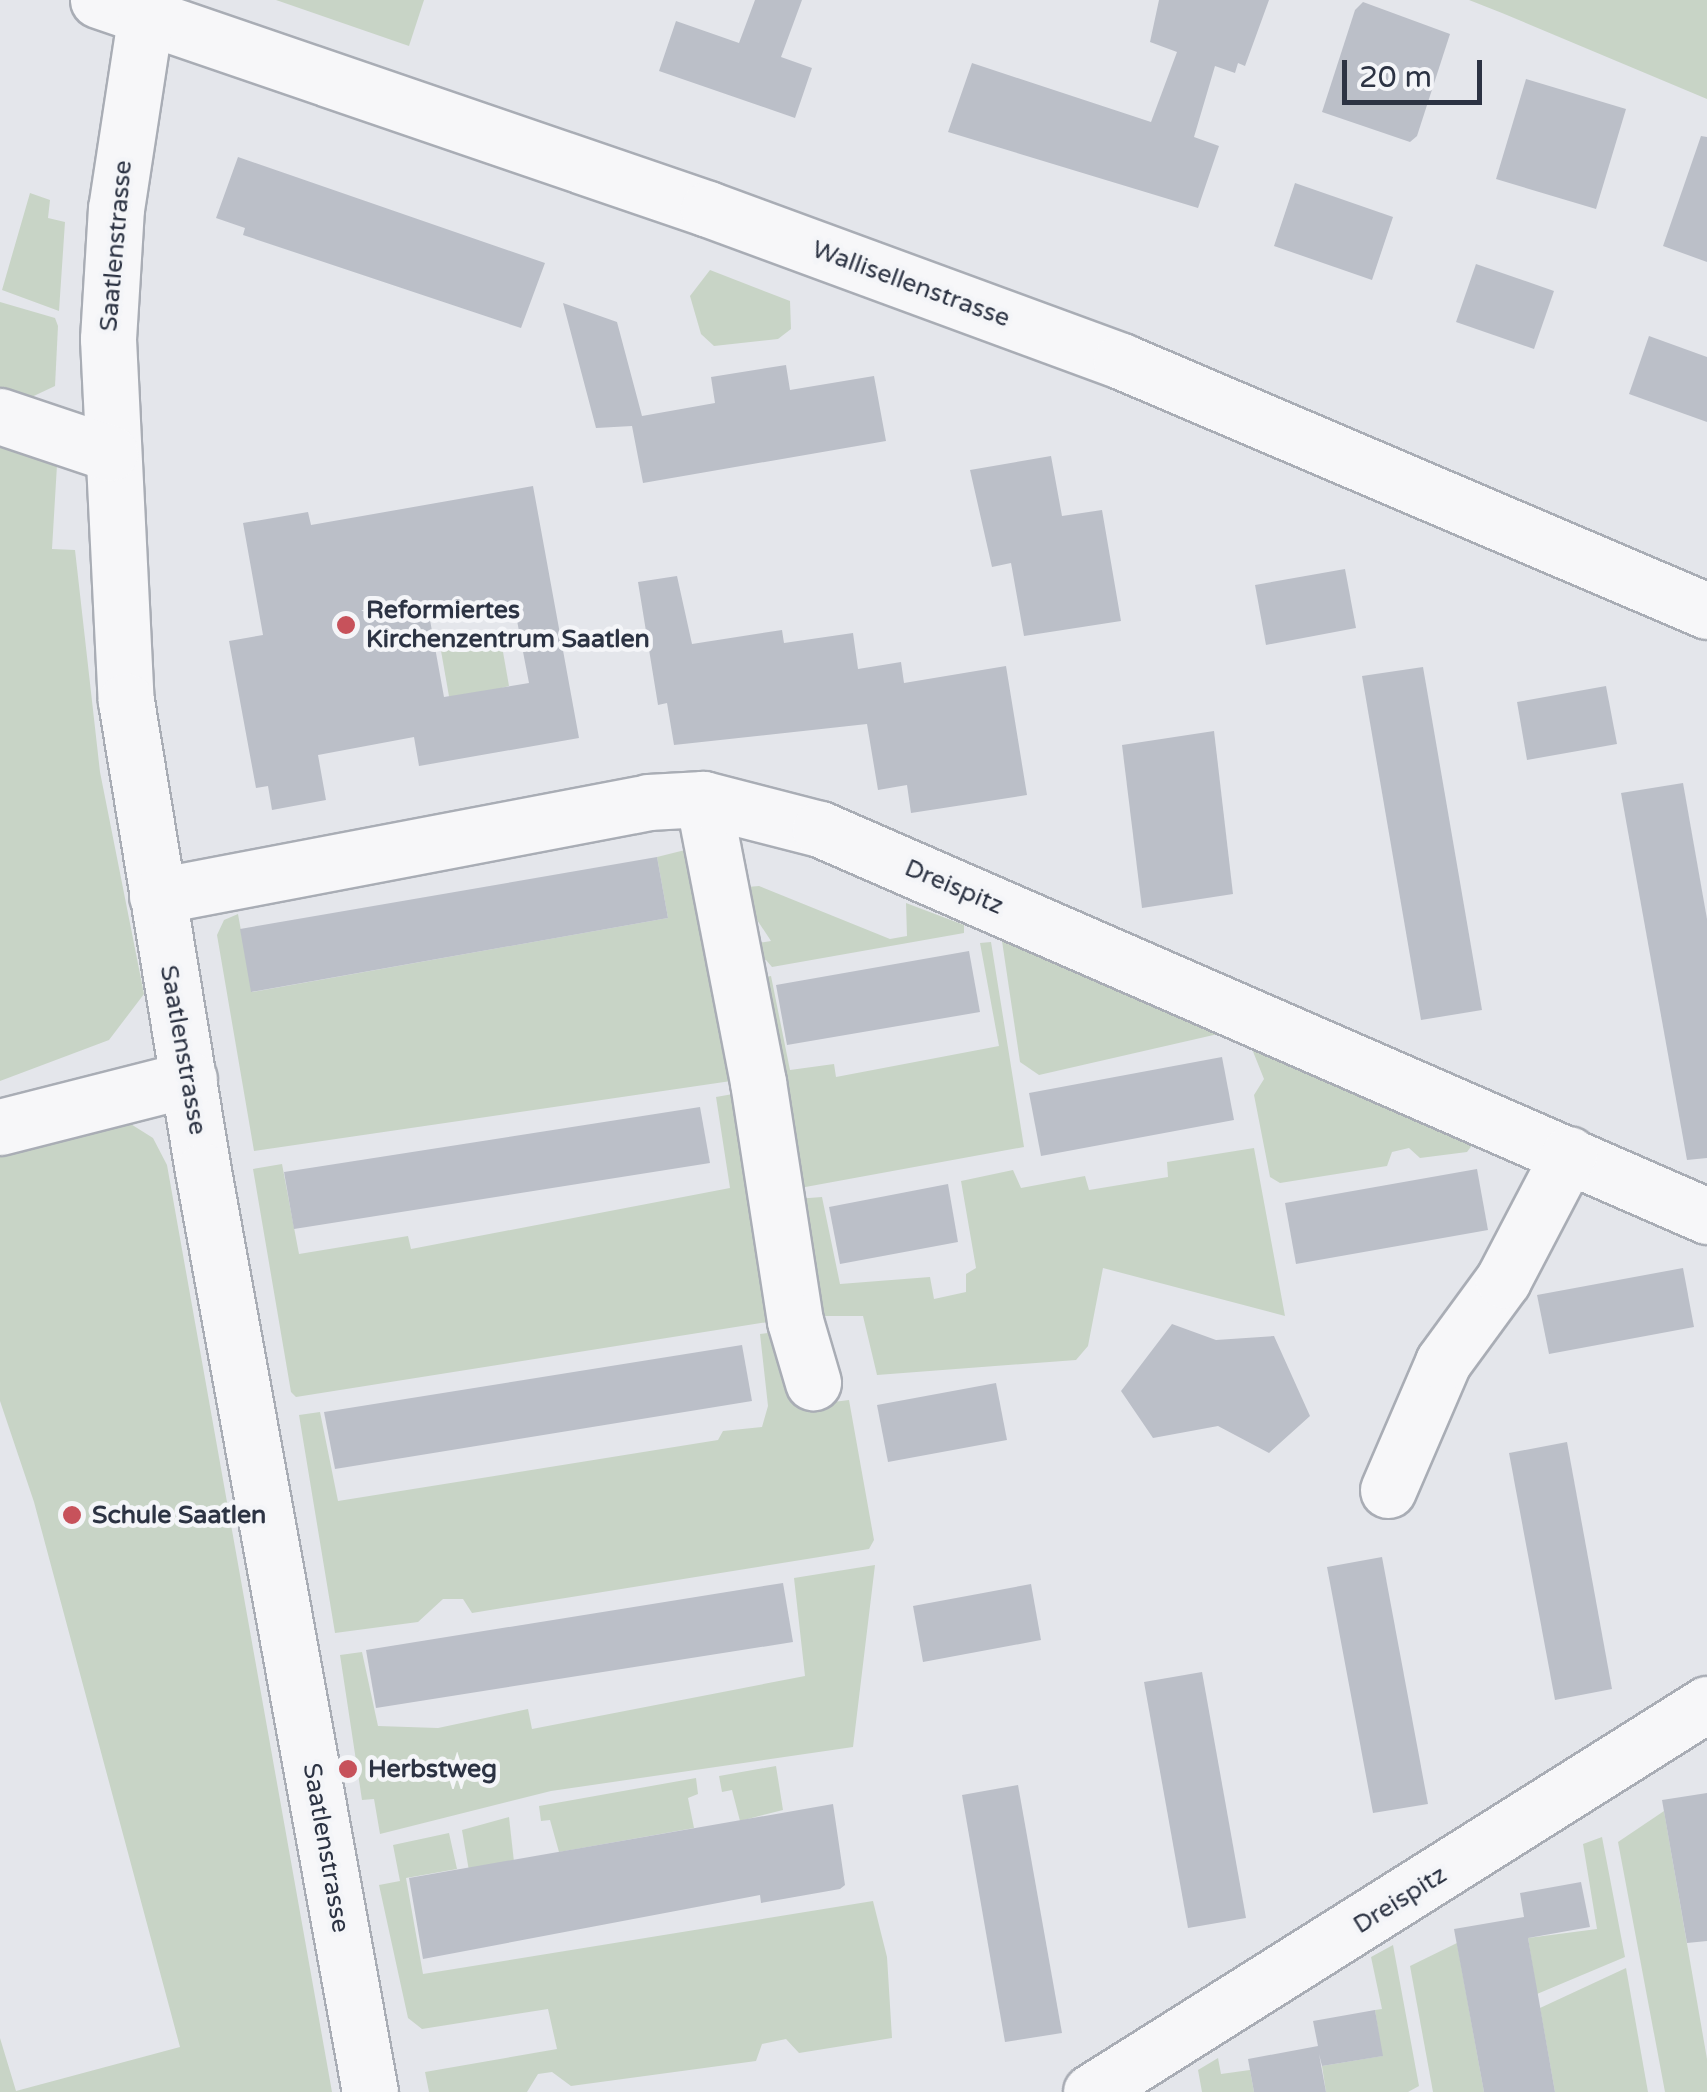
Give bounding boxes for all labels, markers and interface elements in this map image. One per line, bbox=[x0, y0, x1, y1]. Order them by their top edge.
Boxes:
scale bar bbox=[1347, 40, 1487, 102]
text: 20 m bbox=[1359, 59, 1432, 96]
street label: Saatlenstrasse bbox=[94, 159, 138, 333]
street label: Wallisellenstrasse bbox=[808, 234, 1014, 334]
place label: Reformiertes Kirchenzentrum Saatlen bbox=[366, 596, 650, 655]
marker: Reformiertes Kirchenzentrum Saatlen bbox=[335, 614, 357, 636]
street label: Dreispitz bbox=[900, 853, 1008, 921]
street label: Saatlenstrasse bbox=[153, 963, 213, 1137]
place label: Schule Saatlen bbox=[92, 1500, 266, 1530]
marker: Schule Saatlen bbox=[61, 1504, 83, 1526]
place label: Herbstweg bbox=[368, 1754, 497, 1784]
marker: Herbstweg bbox=[337, 1758, 359, 1780]
street label: Saatlenstrasse bbox=[296, 1761, 356, 1935]
street label: Dreispitz bbox=[1348, 1860, 1452, 1940]

